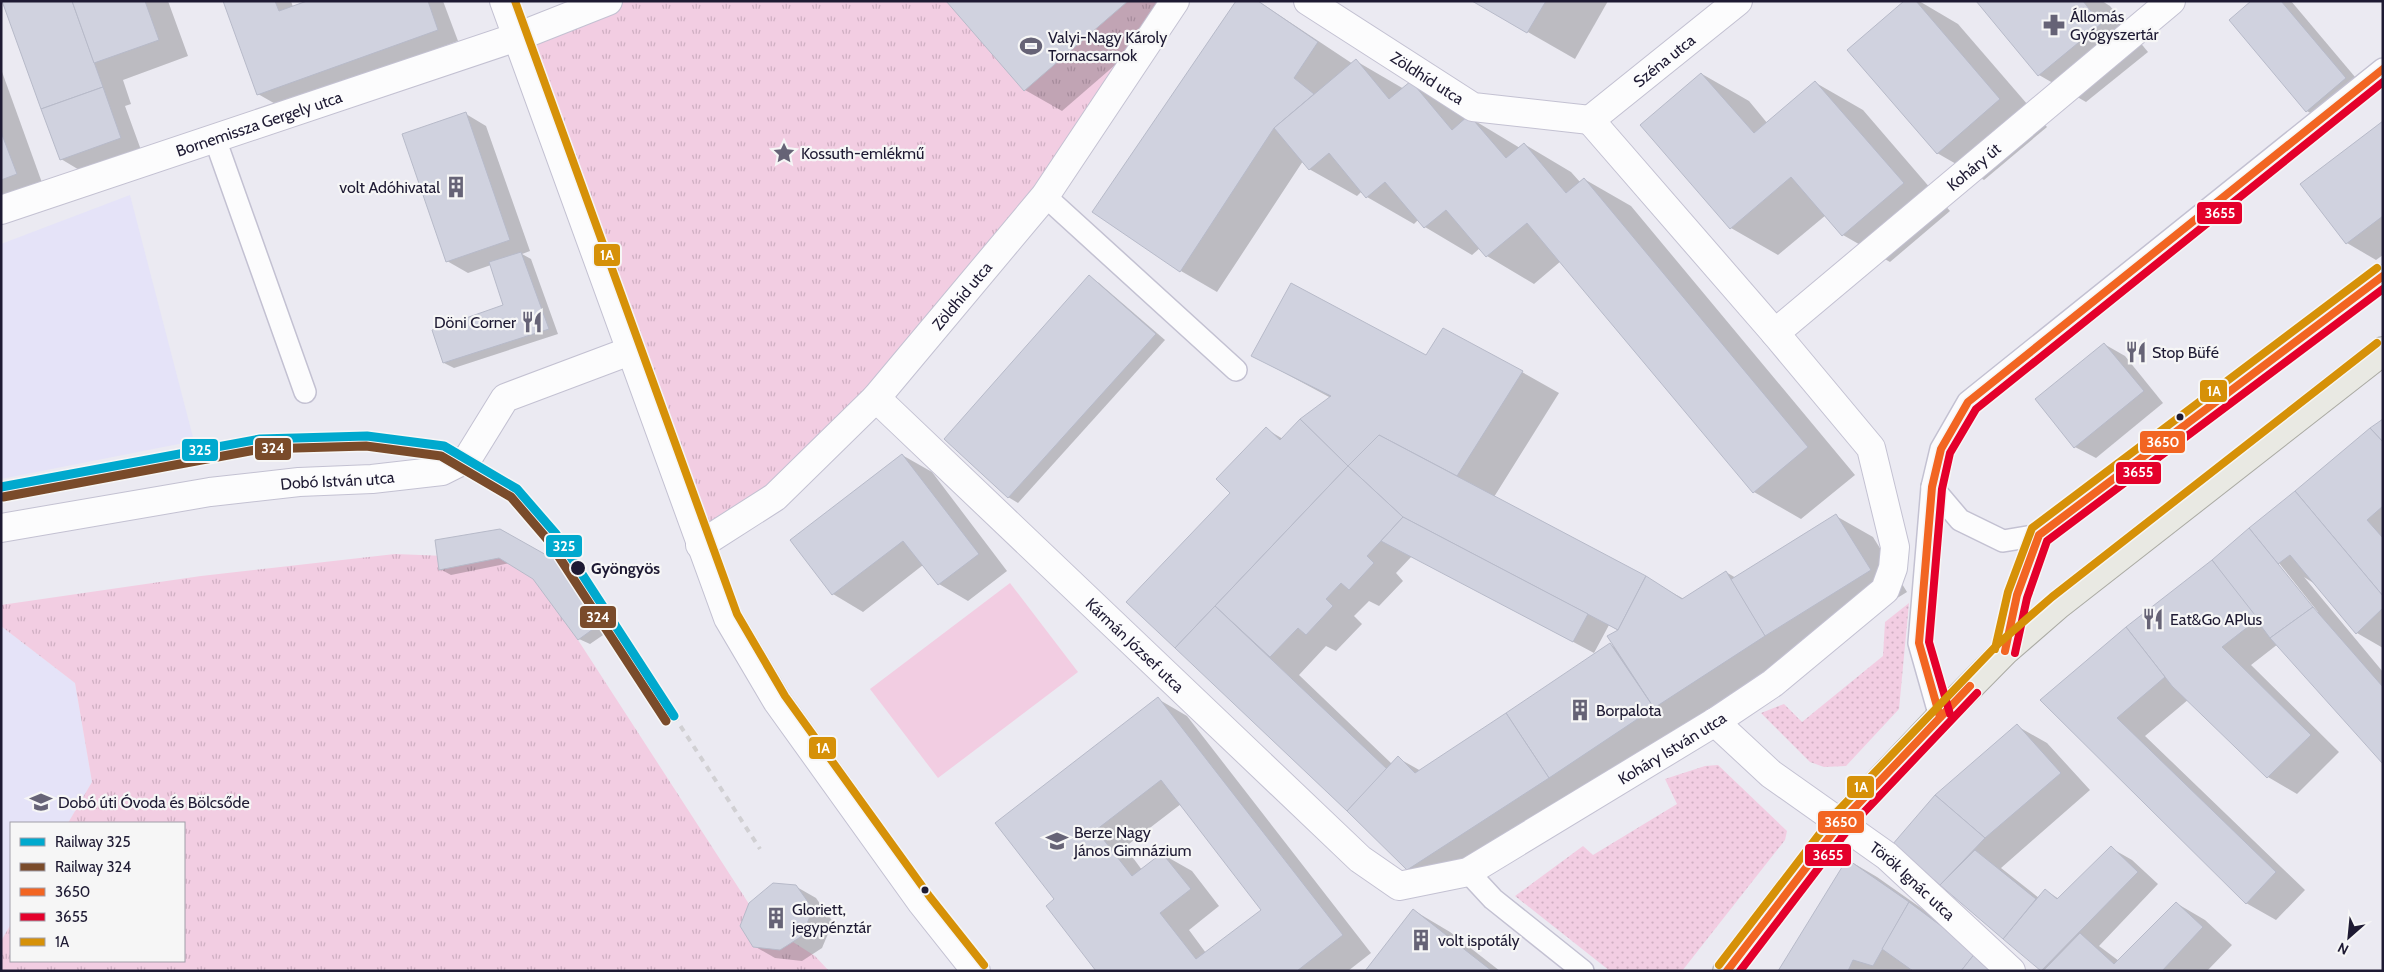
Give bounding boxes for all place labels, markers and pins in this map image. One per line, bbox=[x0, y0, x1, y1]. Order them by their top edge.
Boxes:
place label: Állomás Gyógyszertár bbox=[2070, 7, 2160, 44]
pharmacy icon: Állomás Gyógyszertár bbox=[2041, 12, 2067, 38]
place label: Valyi-Nagy Károly Tornacsarnok bbox=[1048, 28, 1167, 65]
sports icon: Valyi-Nagy Károly Tornacsarnok bbox=[1018, 33, 1044, 59]
place icon: Kossuth-emlékmű bbox=[771, 140, 797, 166]
place label: Kossuth-emlékmű bbox=[801, 144, 925, 163]
building icon: volt Adóhivatal bbox=[443, 174, 469, 200]
place label: volt Adóhivatal bbox=[339, 178, 440, 197]
restaurant icon: Döni Corner bbox=[519, 309, 545, 335]
place label: Döni Corner bbox=[434, 313, 517, 332]
restaurant icon: Stop Büfé bbox=[2123, 339, 2149, 365]
place label: Stop Büfé bbox=[2152, 343, 2219, 362]
unlabelled marker bbox=[2175, 412, 2185, 422]
marker: Gyöngyös bbox=[569, 559, 587, 577]
place label: Gyöngyös bbox=[591, 559, 660, 578]
restaurant icon: Eat&Go APlus bbox=[2140, 606, 2166, 632]
place label: Eat&Go APlus bbox=[2170, 610, 2263, 629]
building icon: Borpalota bbox=[1567, 697, 1593, 723]
place label: Borpalota bbox=[1596, 701, 1662, 720]
school or university icon: Dobó úti Óvoda és Bölcsőde bbox=[28, 789, 54, 815]
place label: Dobó úti Óvoda és Bölcsőde bbox=[58, 793, 250, 812]
place label: Berze Nagy János Gimnázium bbox=[1073, 823, 1192, 860]
school or university icon: Berze Nagy János Gimnázium bbox=[1044, 828, 1070, 854]
unlabelled marker bbox=[920, 885, 930, 895]
place label: Gloriett, jegypénztár bbox=[791, 900, 872, 937]
building icon: Gloriett, jegypénztár bbox=[763, 905, 789, 931]
building icon: volt ispotály bbox=[1408, 927, 1434, 953]
place label: volt ispotály bbox=[1438, 931, 1520, 950]

